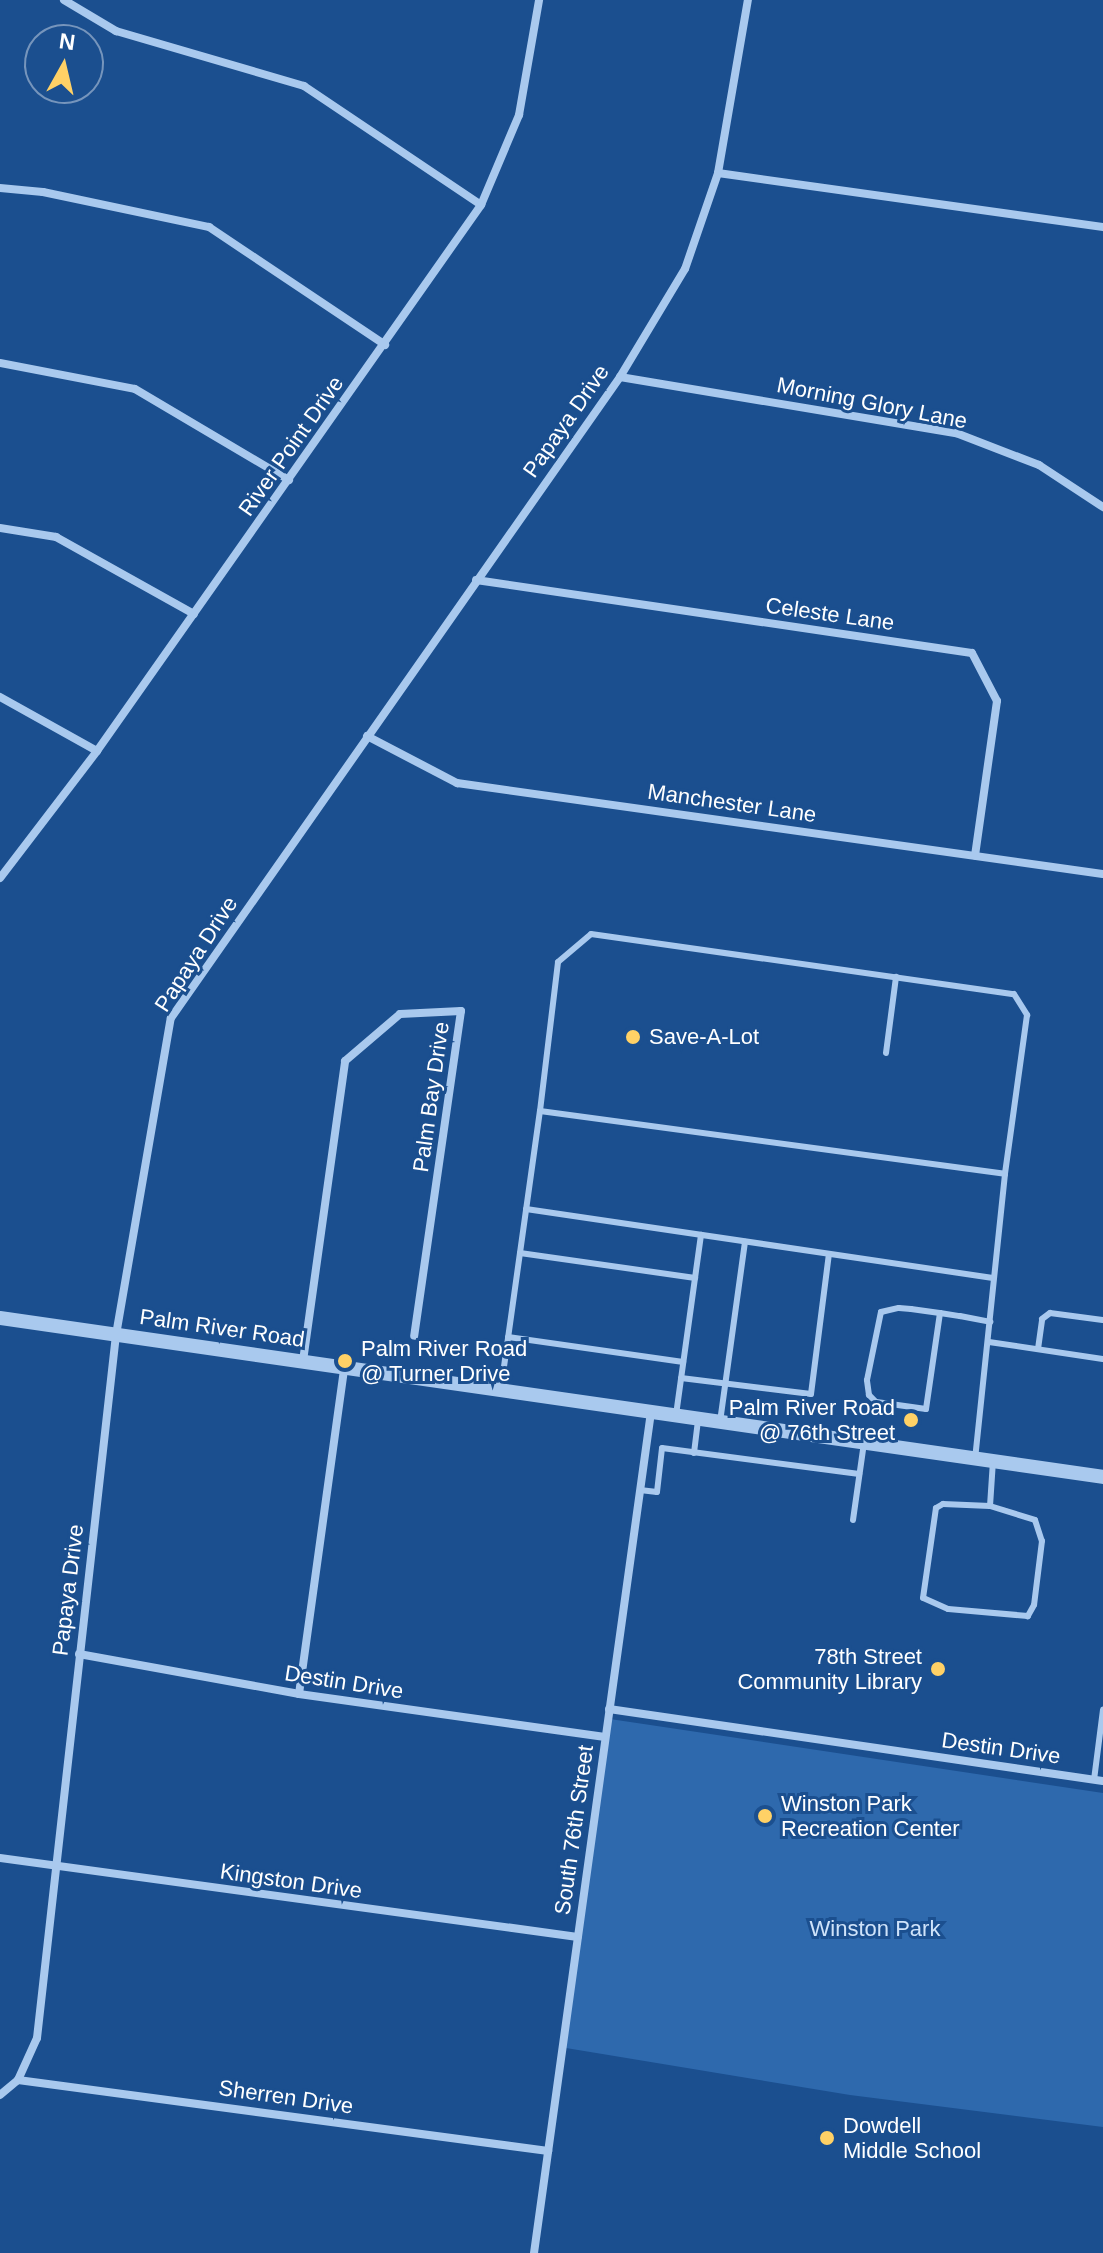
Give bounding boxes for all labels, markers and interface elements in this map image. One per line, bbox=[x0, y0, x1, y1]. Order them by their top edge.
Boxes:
north arrow bbox=[24, 24, 104, 104]
text: N bbox=[58, 28, 77, 55]
street label: Papaya Drive bbox=[517, 359, 615, 483]
street label: River Point Drive bbox=[233, 371, 349, 521]
street label: Morning Glory Lane bbox=[775, 372, 969, 434]
street label: Celeste Lane bbox=[764, 592, 896, 636]
street label: Manchester Lane bbox=[646, 778, 818, 828]
street label: Papaya Drive bbox=[149, 891, 243, 1017]
street label: Palm Bay Drive bbox=[407, 1020, 455, 1174]
place label: Save-A-Lot bbox=[649, 1024, 759, 1050]
marker: Save-A-Lot bbox=[624, 1028, 642, 1046]
street label: Palm River Road bbox=[138, 1303, 306, 1353]
place label: Palm River Road @ Turner Drive bbox=[361, 1335, 527, 1386]
marker: Palm River Road @ Turner Drive bbox=[336, 1352, 354, 1370]
place label: Palm River Road @ 76th Street bbox=[729, 1394, 895, 1446]
marker: Palm River Road @ 76th Street bbox=[902, 1411, 920, 1429]
street label: Papaya Drive bbox=[47, 1523, 89, 1657]
place label: 78th Street Community Library bbox=[737, 1643, 922, 1694]
street label: Destin Drive bbox=[283, 1660, 405, 1704]
marker: 78th Street Community Library bbox=[929, 1660, 947, 1678]
street label: Destin Drive bbox=[940, 1727, 1062, 1769]
street label: South 76th Street bbox=[549, 1743, 599, 1917]
place label: Winston Park Recreation Center bbox=[781, 1790, 960, 1842]
marker: Winston Park Recreation Center bbox=[756, 1807, 774, 1825]
street label: Kingston Drive bbox=[218, 1858, 364, 1904]
park label: Winston Park bbox=[810, 1916, 940, 1942]
street label: Sherren Drive bbox=[217, 2074, 355, 2120]
place label: Dowdell Middle School bbox=[843, 2112, 981, 2164]
marker: Dowdell Middle School bbox=[818, 2129, 836, 2147]

